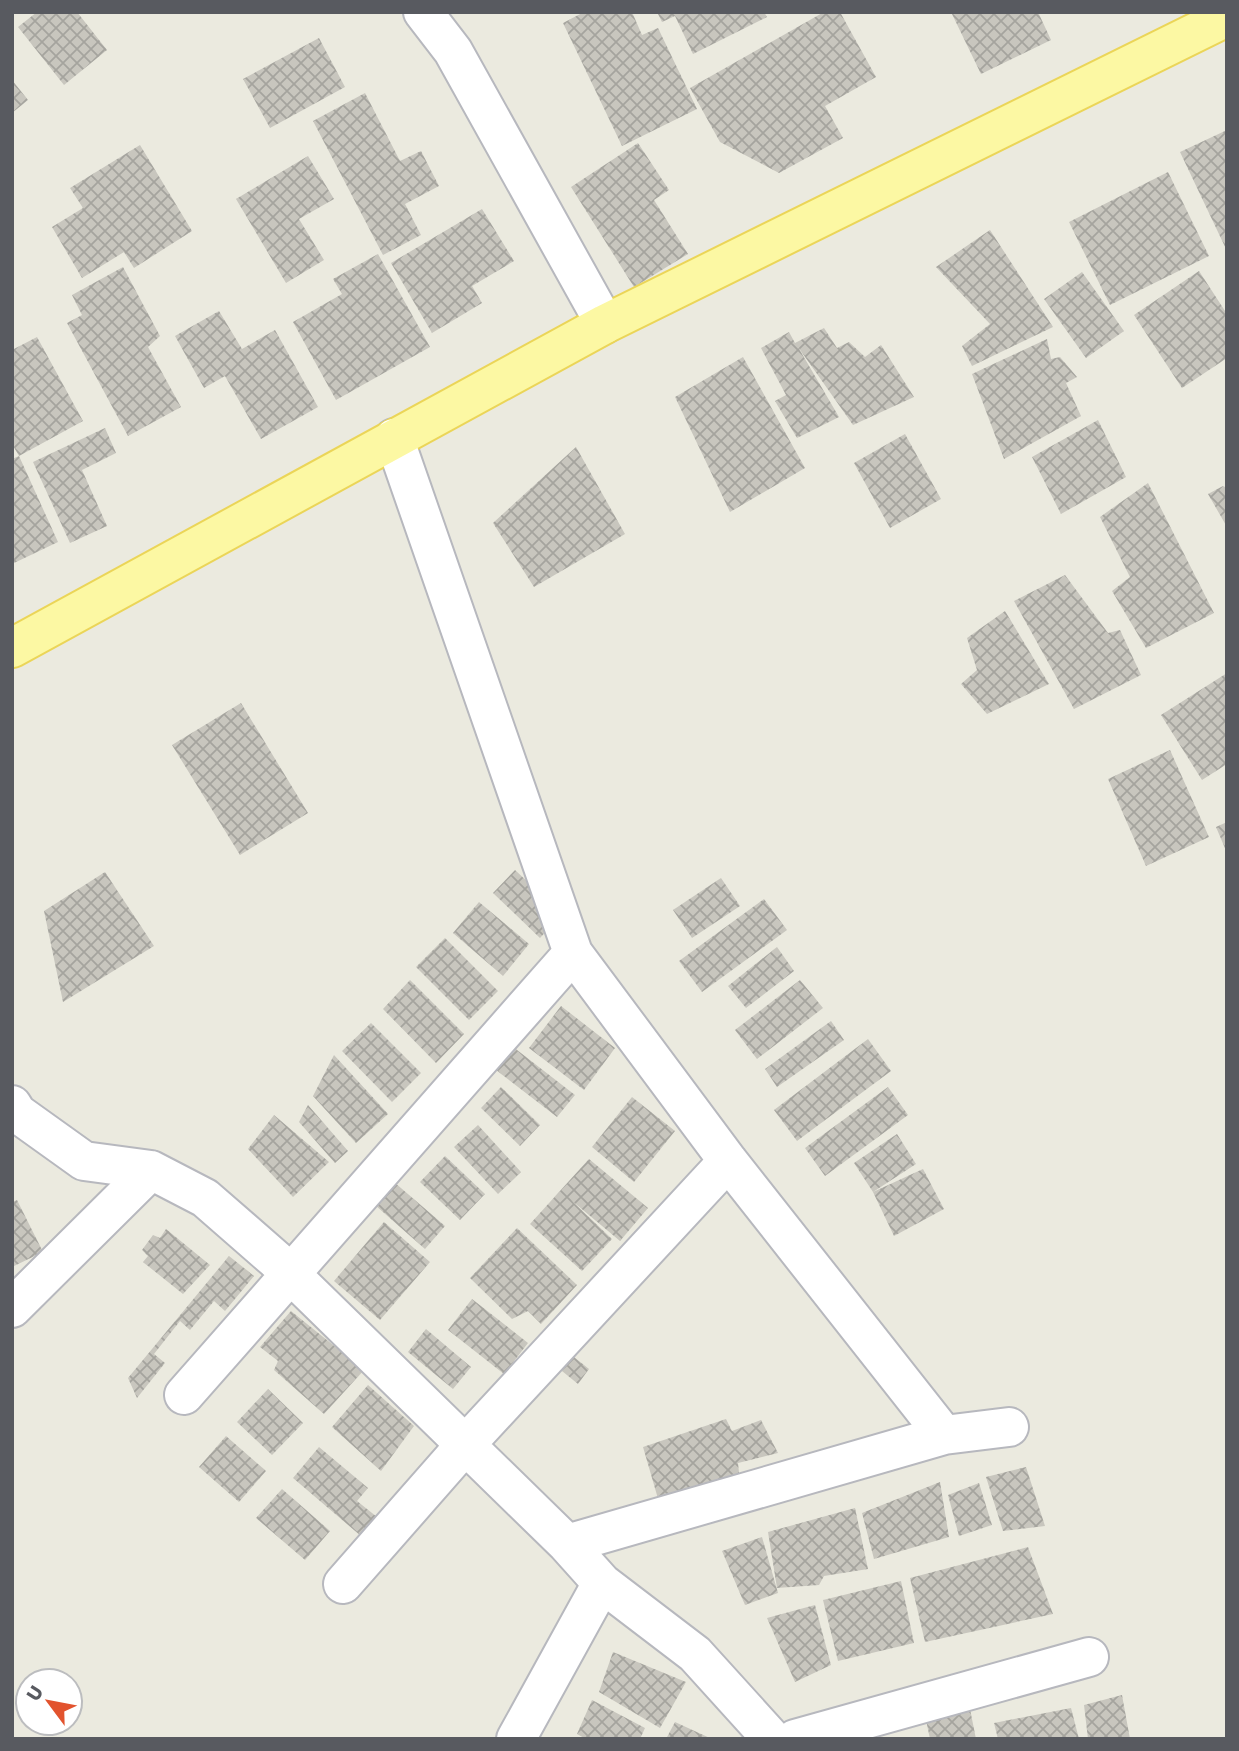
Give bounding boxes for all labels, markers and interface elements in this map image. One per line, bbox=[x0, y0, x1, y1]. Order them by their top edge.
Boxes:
north arrow bbox=[14, 1667, 84, 1737]
text: U bbox=[20, 1680, 50, 1706]

